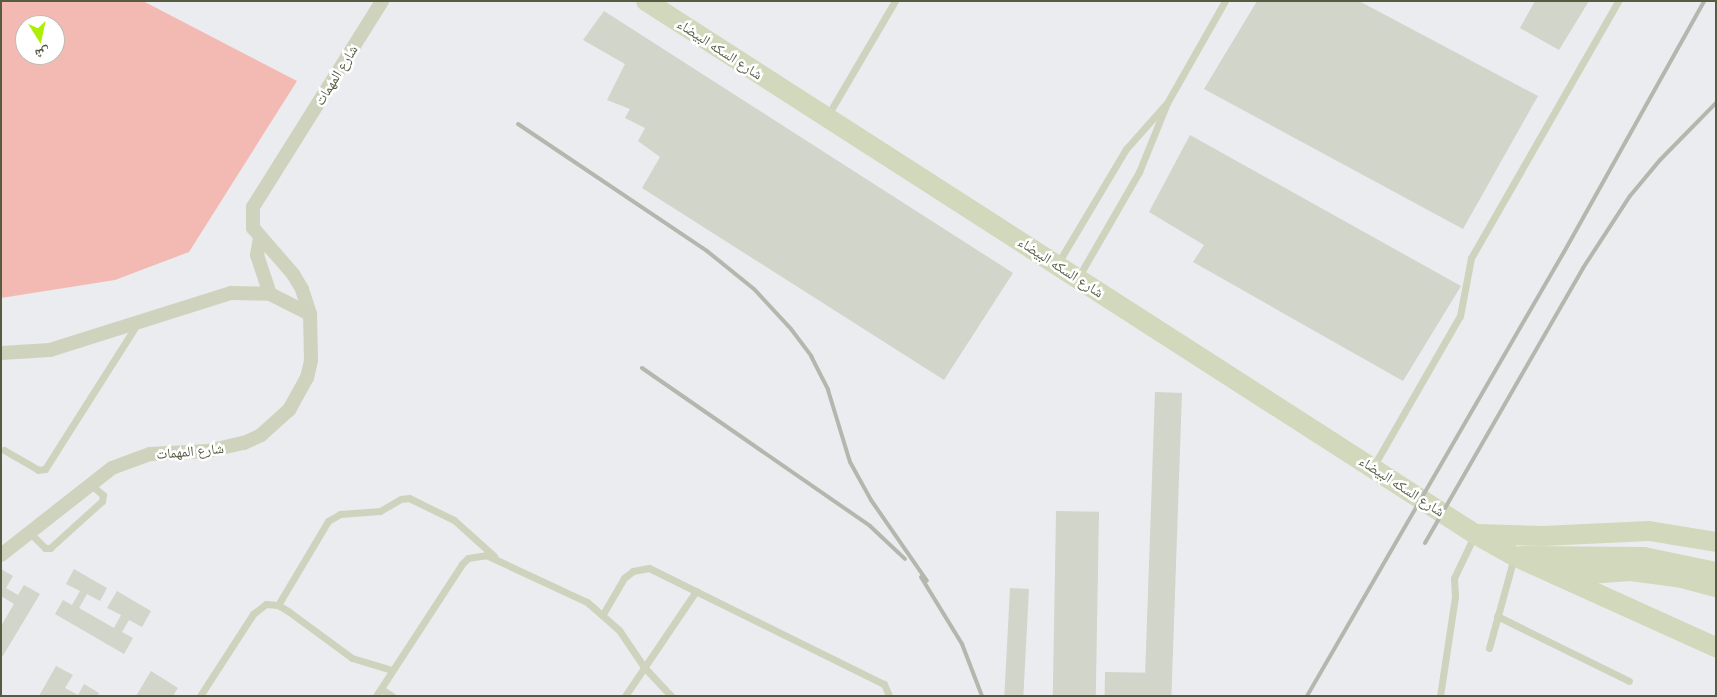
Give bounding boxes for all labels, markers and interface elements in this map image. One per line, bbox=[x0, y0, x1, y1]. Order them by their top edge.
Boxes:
north arrow bbox=[15, 15, 65, 65]
street label: شارع السكه البيضاء bbox=[674, 15, 766, 83]
street label: شارع المهمات bbox=[311, 42, 361, 108]
text: ش bbox=[34, 44, 51, 64]
street label: شارع السكه البيضاء bbox=[1015, 233, 1107, 301]
street label: شارع المهمات bbox=[155, 440, 225, 462]
street label: شارع السكه البيضاء bbox=[1356, 452, 1448, 520]

